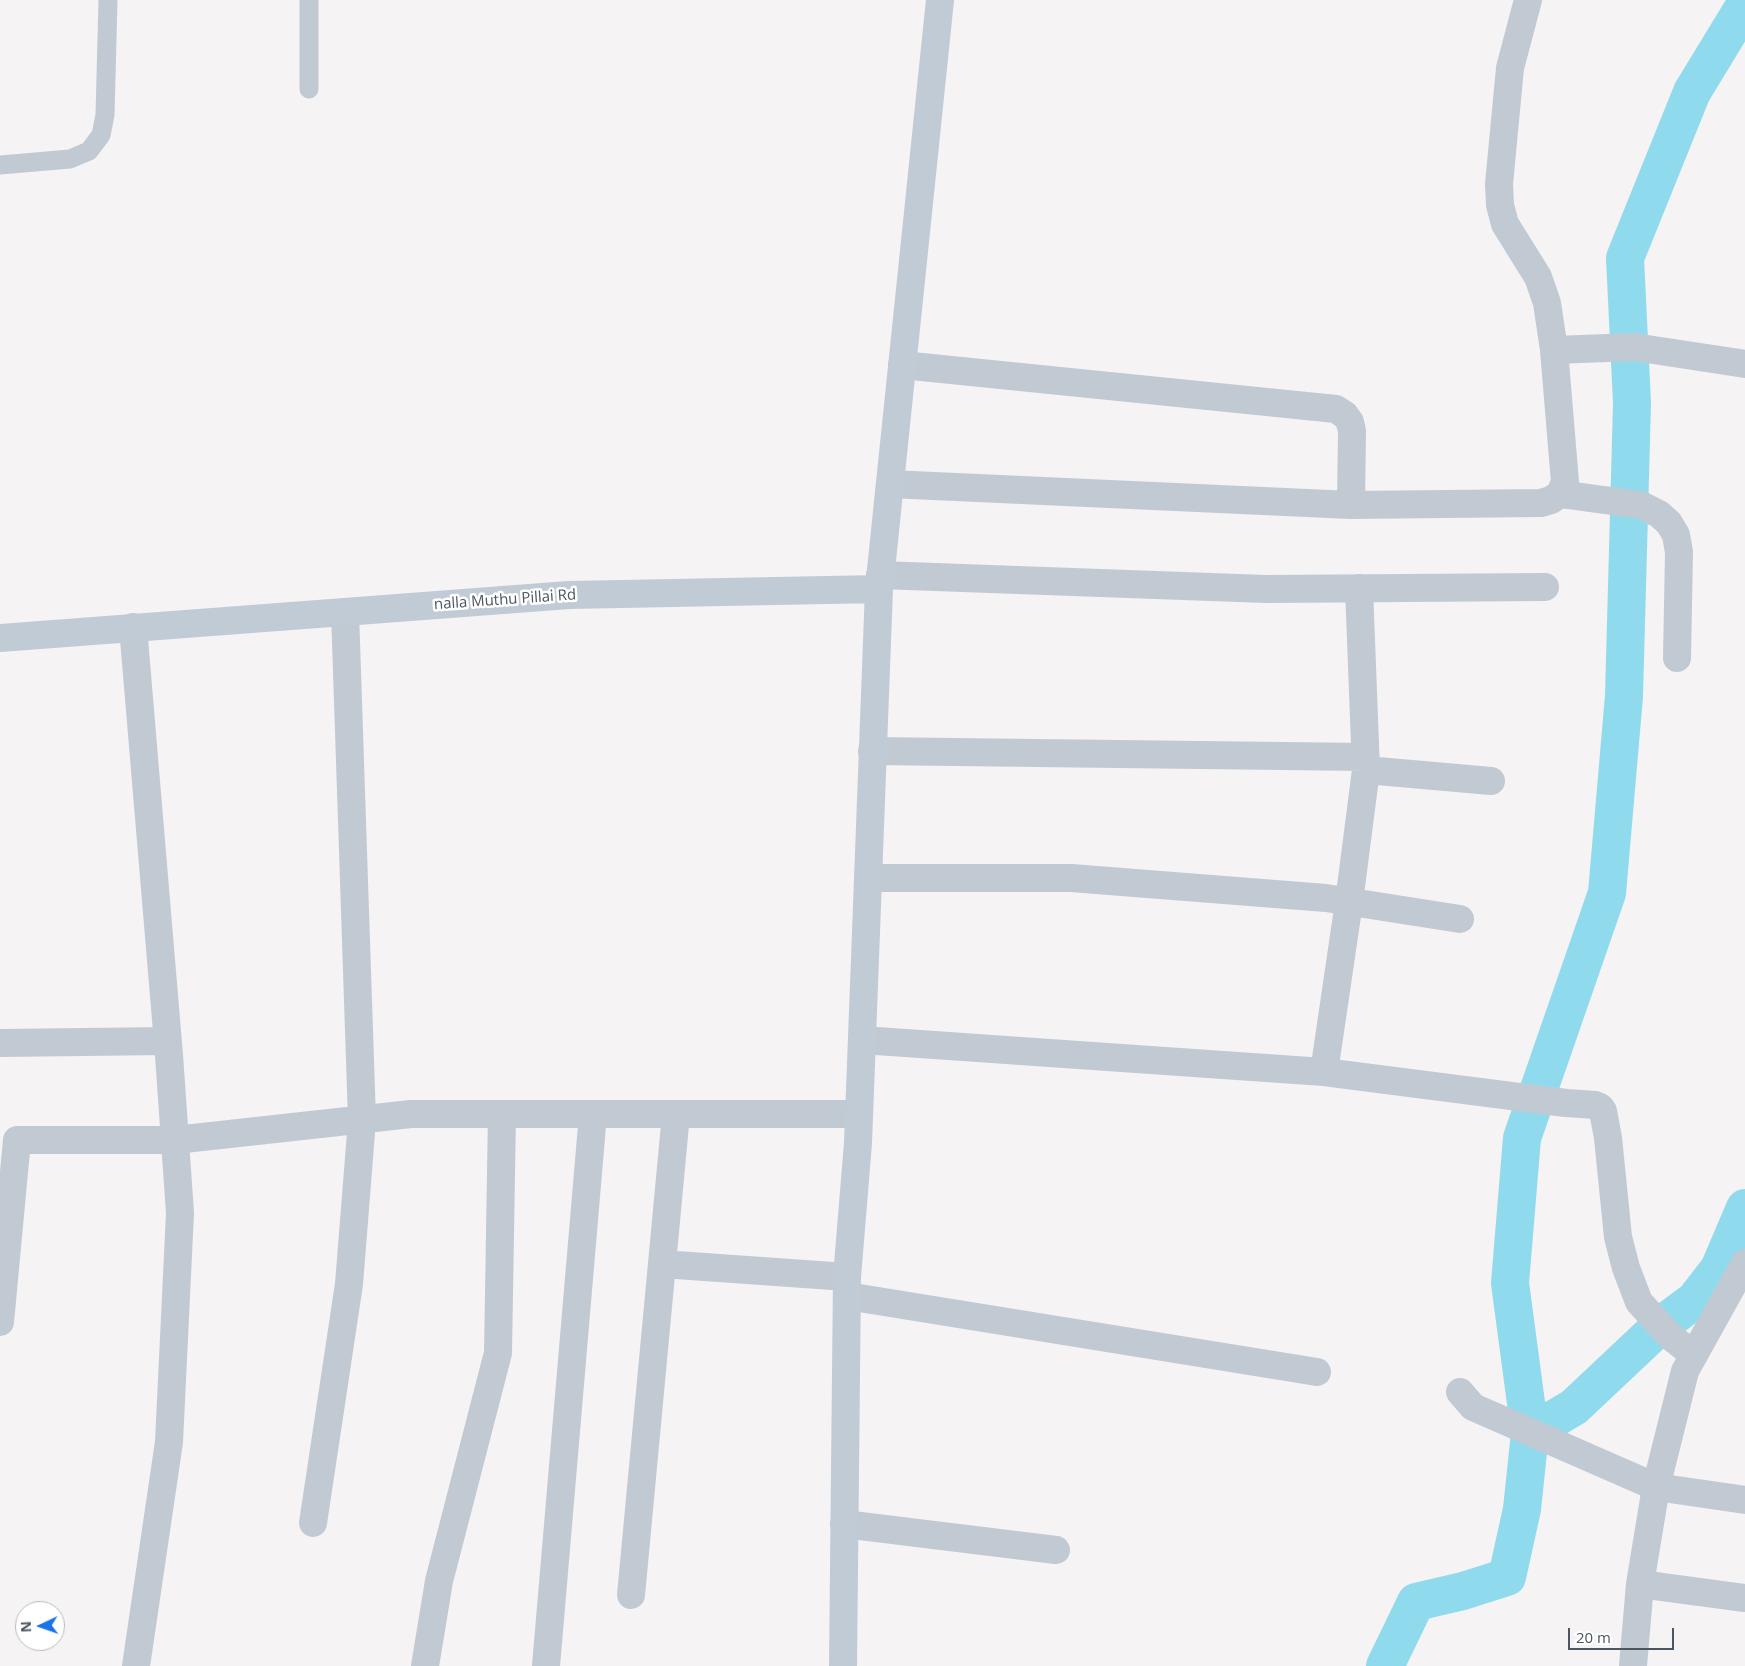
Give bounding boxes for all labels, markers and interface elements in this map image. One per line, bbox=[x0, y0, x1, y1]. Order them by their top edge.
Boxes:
street label: nalla Muthu Pillai Rd bbox=[433, 586, 577, 614]
north arrow bbox=[15, 1601, 65, 1651]
scale bar bbox=[1570, 1618, 1676, 1650]
text: N bbox=[16, 1621, 35, 1633]
text: 20 m bbox=[1576, 1627, 1611, 1647]

